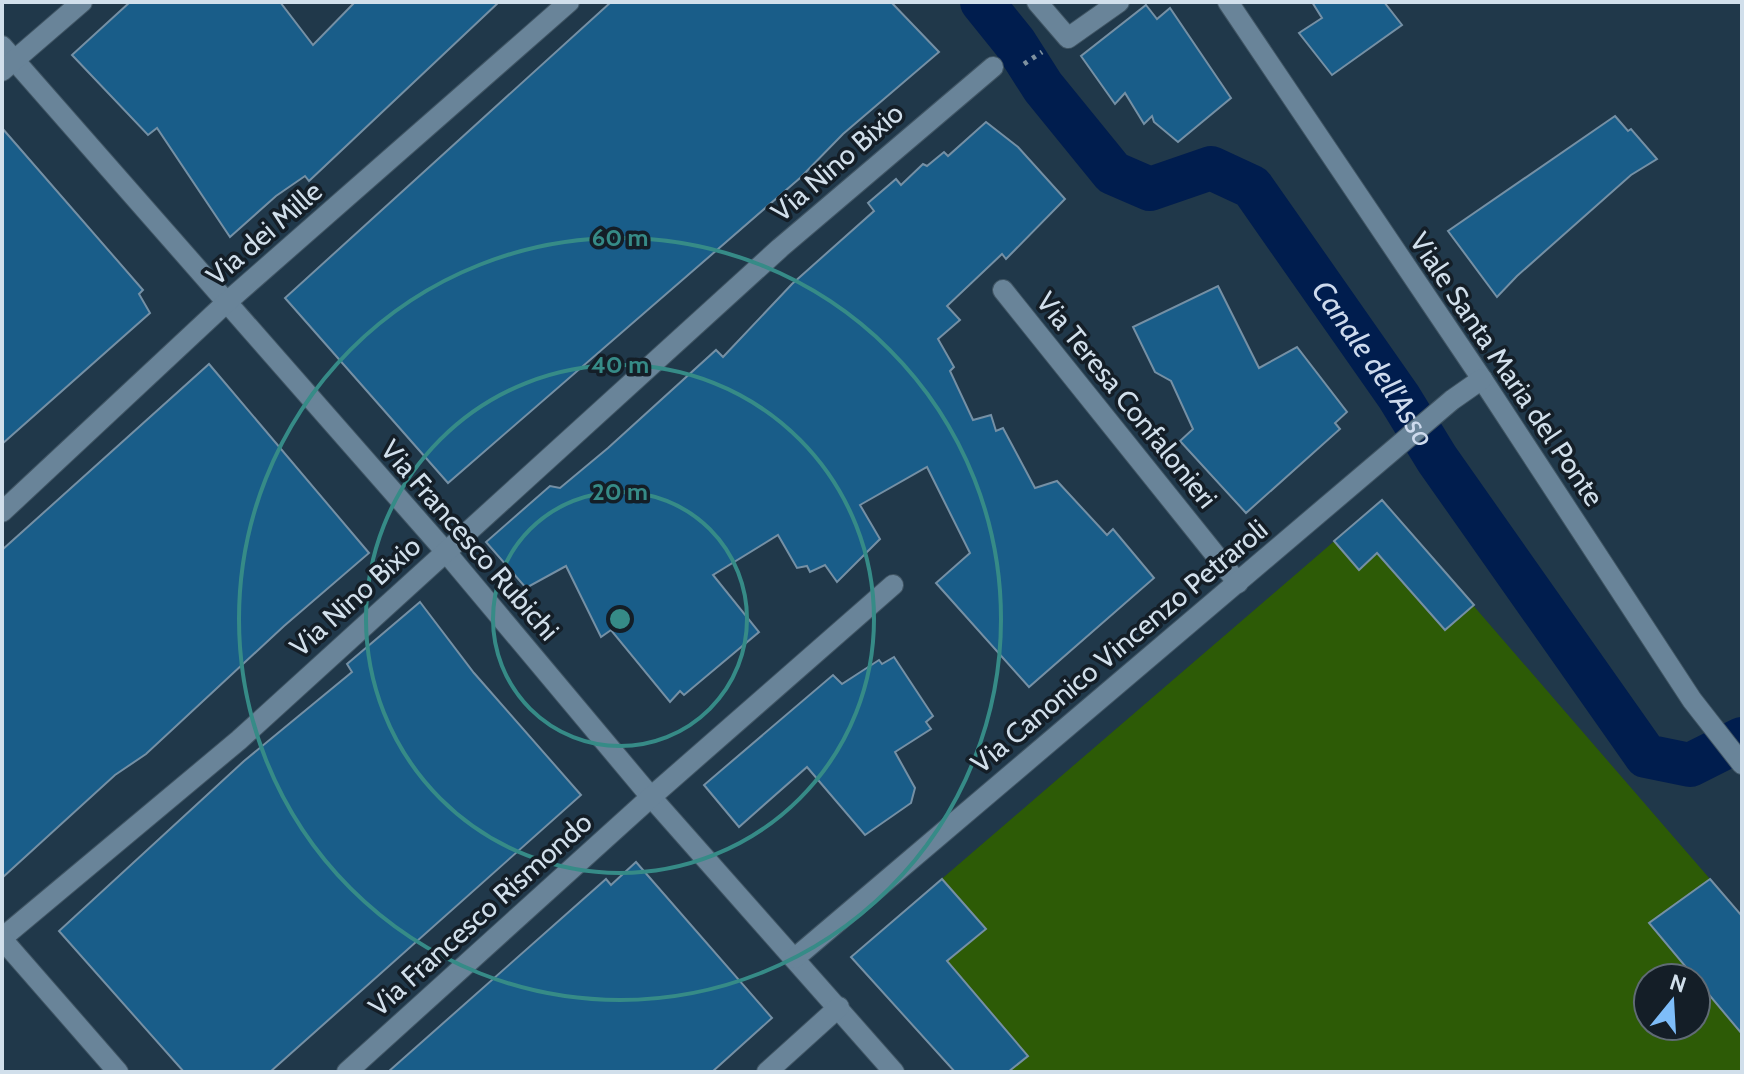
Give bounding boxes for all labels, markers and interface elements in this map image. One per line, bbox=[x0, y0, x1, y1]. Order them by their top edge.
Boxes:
street label: Via Nino Bixio bbox=[764, 95, 910, 229]
street label: Via dei Mille bbox=[199, 174, 329, 292]
text: 60 m bbox=[592, 223, 648, 252]
street label: Viale Santa Maria del Ponte bbox=[1403, 226, 1611, 512]
water label: Canale dell'Asso bbox=[1304, 273, 1443, 453]
street label: Via Teresa Confalonieri bbox=[1029, 285, 1225, 515]
text: 40 m bbox=[591, 350, 649, 379]
street label: Via Francesco Rubichi bbox=[374, 433, 566, 647]
text: 20 m bbox=[592, 477, 648, 506]
street label: Via Canonico Vincenzo Petraroli bbox=[964, 512, 1274, 780]
street label: Via Nino Bixio bbox=[283, 529, 427, 663]
centre of rings bbox=[606, 605, 634, 633]
street label: Via Francesco Rismondo bbox=[361, 805, 599, 1023]
north arrow bbox=[1632, 962, 1712, 1042]
text: N bbox=[1666, 968, 1690, 999]

